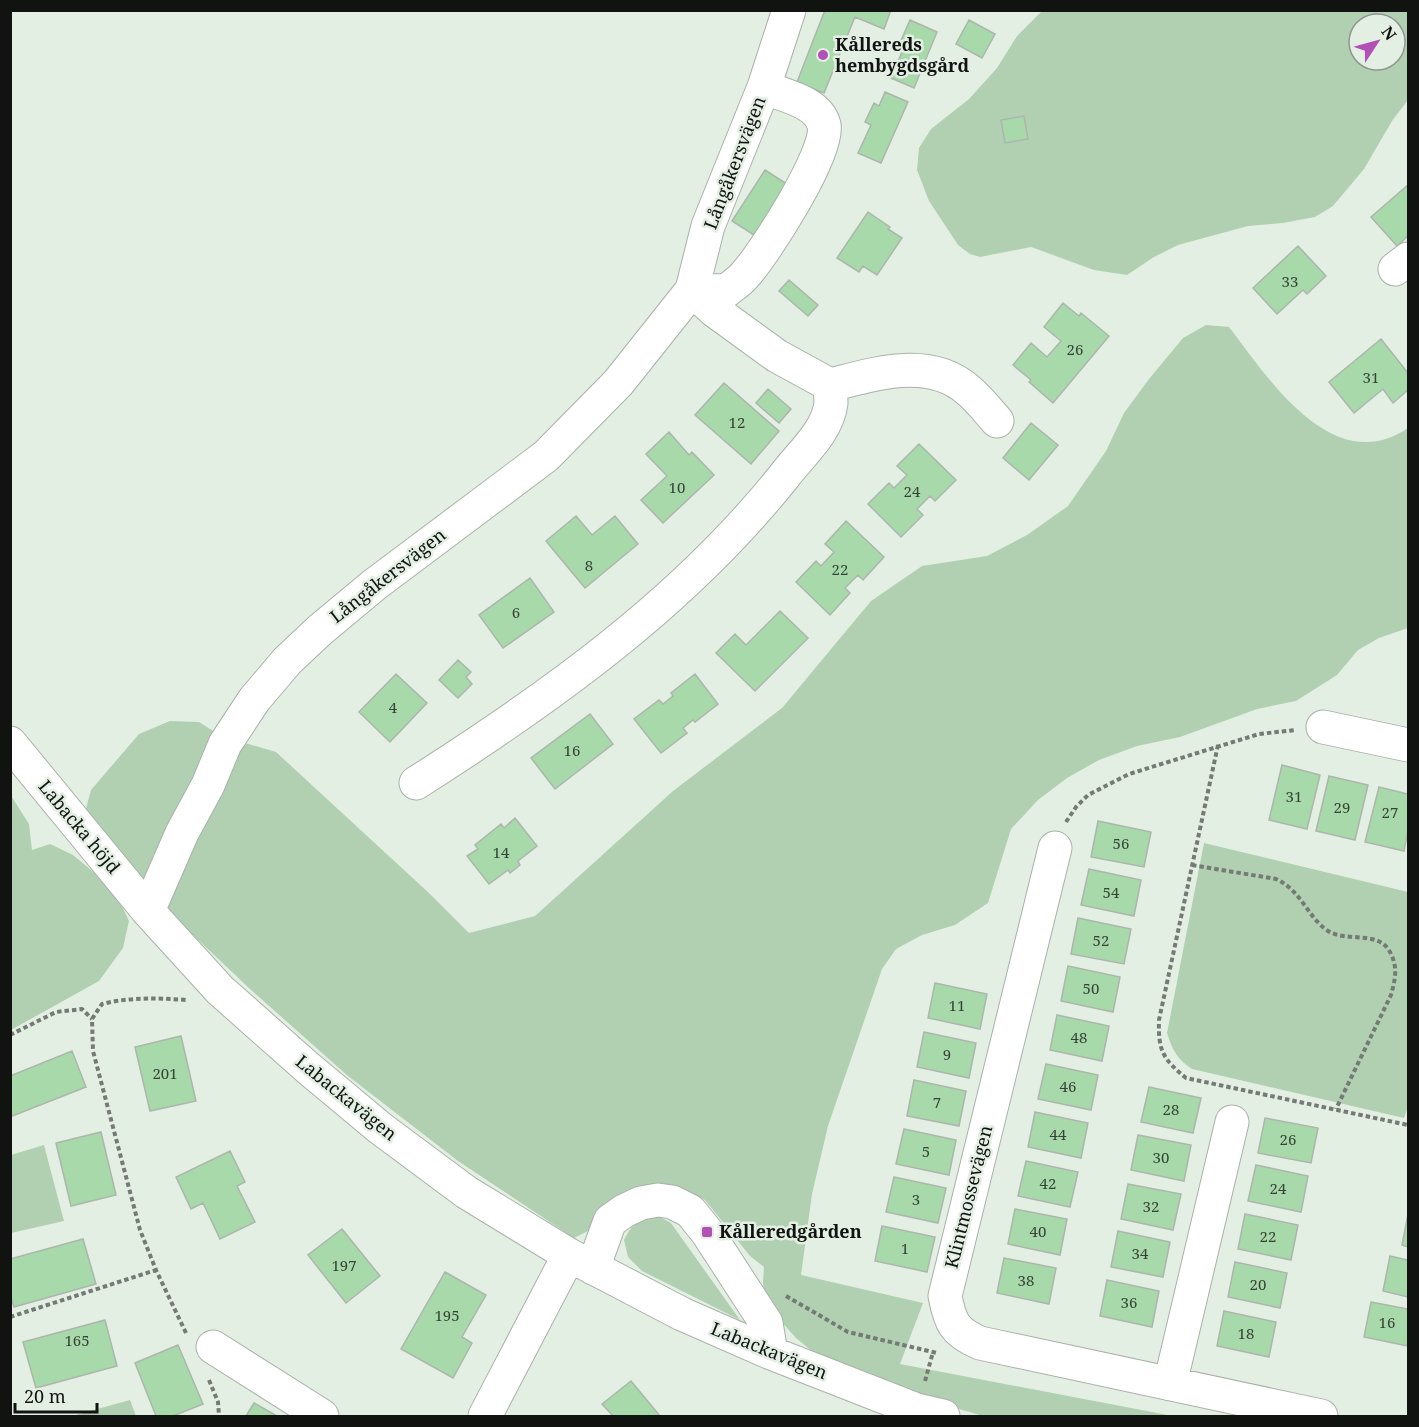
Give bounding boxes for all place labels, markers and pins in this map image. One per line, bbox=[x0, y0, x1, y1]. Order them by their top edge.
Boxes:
place label: Kållereds hembygdsgård bbox=[835, 32, 970, 77]
marker: Kållereds hembygdsgård bbox=[816, 48, 830, 62]
place label: Kålleredgården bbox=[719, 1219, 862, 1243]
marker: Kålleredgården bbox=[700, 1225, 714, 1239]

